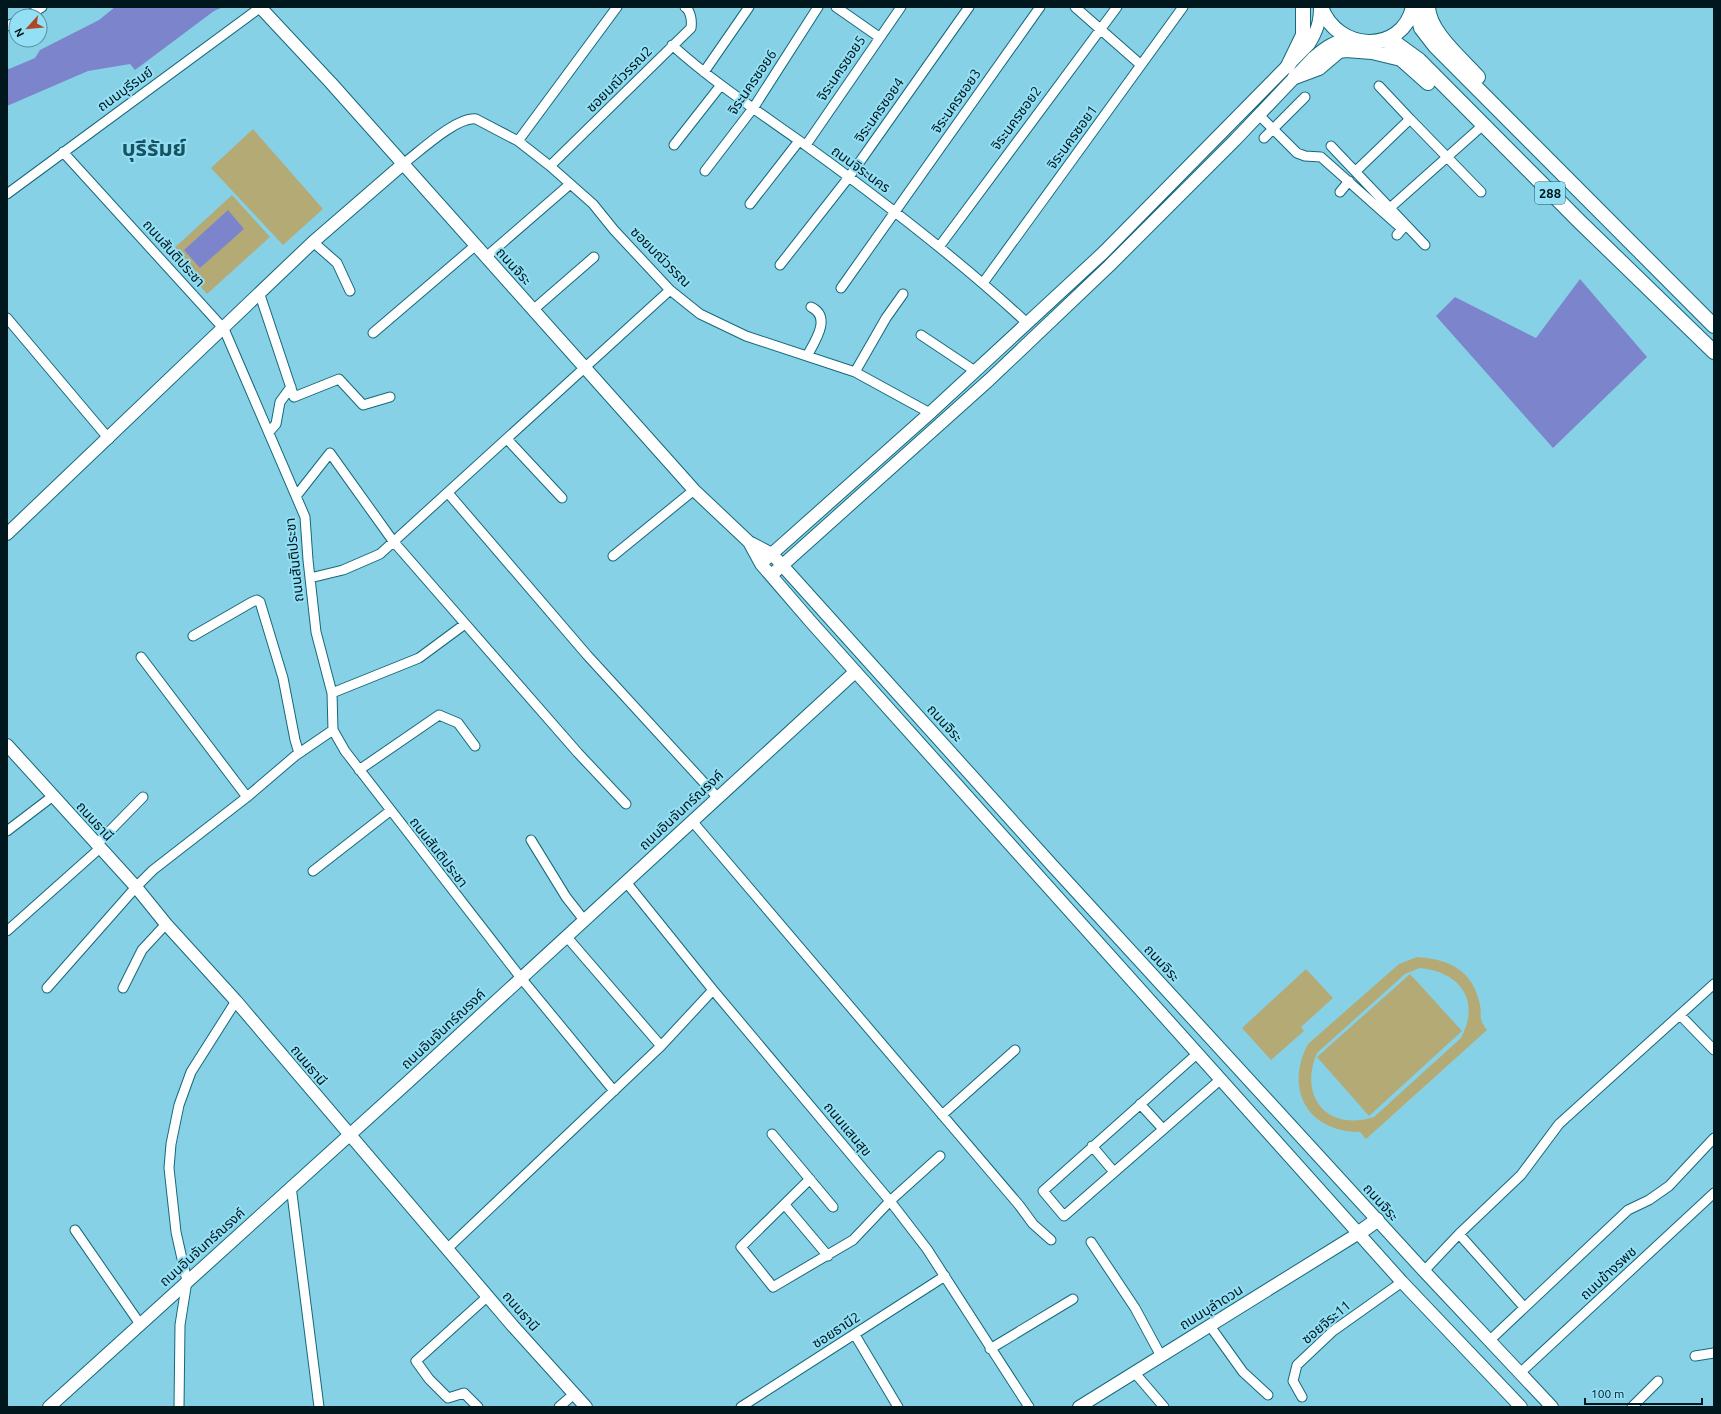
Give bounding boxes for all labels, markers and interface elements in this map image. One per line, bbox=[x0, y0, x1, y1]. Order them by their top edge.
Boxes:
north arrow bbox=[8, 8, 48, 48]
text: N bbox=[12, 26, 26, 39]
street label: จิระนครซอย5 bbox=[813, 32, 869, 104]
street label: ซอยมณีวรรณ2 bbox=[583, 43, 655, 115]
street label: จิระนครซอย6 bbox=[724, 46, 780, 118]
street label: ถนนบุรีรมย์ bbox=[94, 63, 157, 115]
street label: จิระนครซอย3 bbox=[928, 66, 984, 137]
street label: จิระนครซอย4 bbox=[851, 75, 907, 146]
street label: จิระนครซอย2 bbox=[987, 83, 1045, 153]
street label: จิระนครซอย1 bbox=[1043, 102, 1101, 172]
district label: บุรีรัมย์ bbox=[122, 135, 186, 162]
street label: ถนนจิระนคร bbox=[829, 142, 894, 196]
road number: 288 bbox=[1535, 182, 1565, 204]
street label: ถนนสันติประชา bbox=[140, 216, 208, 290]
street label: ซอยมณีวรรณ bbox=[628, 224, 694, 290]
street label: ถนนจิระ bbox=[493, 244, 535, 288]
street label: ถนนสันติประชา bbox=[282, 517, 306, 603]
street label: ถนนจิระ bbox=[924, 701, 966, 745]
street label: ถนนอินจันทร์ณรงค์ bbox=[636, 767, 726, 853]
street label: ถนนธานี bbox=[73, 798, 117, 844]
street label: ถนนสันติประชา bbox=[407, 814, 471, 890]
street label: ถนนจิระ bbox=[1141, 941, 1183, 985]
street label: ถนนอินจันทร์ณรงค์ bbox=[398, 986, 488, 1072]
street label: ถนนธานี bbox=[288, 1042, 330, 1088]
street label: ถนนแสนสุข bbox=[820, 1099, 875, 1160]
street label: ถนนจิระ bbox=[1360, 1180, 1402, 1224]
street label: ถนนอินจันทร์ณรงค์ bbox=[156, 1204, 248, 1290]
street label: ถนนข้างรพช bbox=[1577, 1243, 1639, 1303]
street label: ถนนบุลำดวน bbox=[1176, 1281, 1246, 1334]
street label: ถนนธานี bbox=[499, 1288, 543, 1334]
street label: ซอยจิระ11 bbox=[1298, 1297, 1354, 1347]
street label: ซอยธานี2 bbox=[809, 1309, 863, 1351]
scale bar bbox=[1585, 1380, 1702, 1406]
text: 100 m bbox=[1591, 1387, 1624, 1400]

